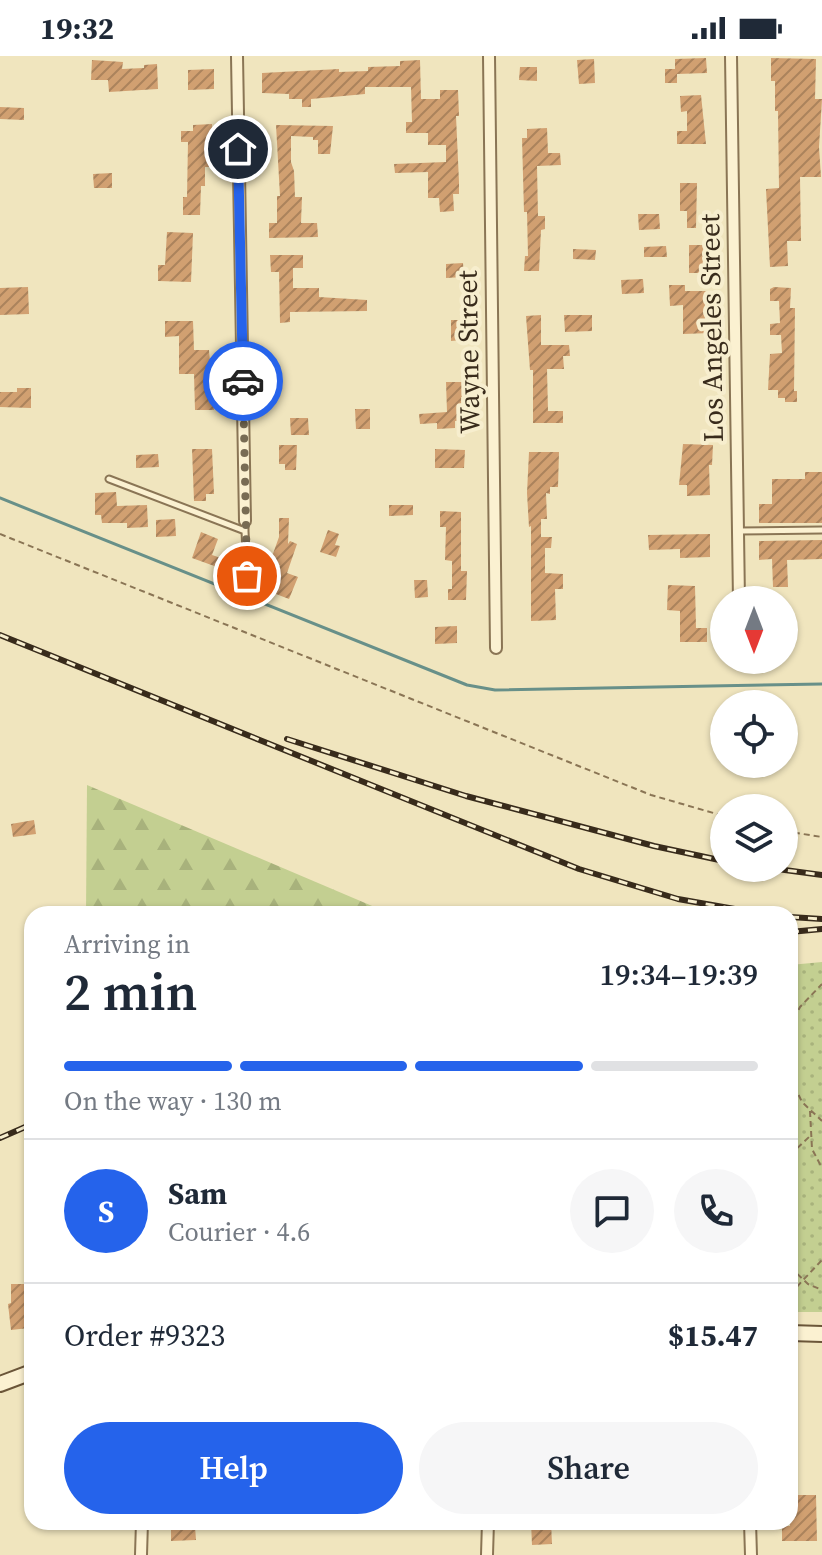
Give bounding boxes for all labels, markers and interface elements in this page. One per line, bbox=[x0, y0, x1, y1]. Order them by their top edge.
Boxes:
text: 19:32 bbox=[40, 8, 114, 49]
pin bbox=[204, 115, 272, 183]
icon: home bbox=[216, 127, 260, 171]
street label: Los Angeles Street bbox=[690, 213, 732, 442]
street label: Wayne Street bbox=[448, 269, 488, 434]
courier bbox=[203, 341, 283, 421]
icon: car bbox=[221, 359, 265, 403]
pin bbox=[213, 542, 281, 610]
icon: bag bbox=[225, 554, 269, 598]
north arrow bbox=[710, 586, 798, 674]
map controls bbox=[710, 586, 798, 882]
button: locate bbox=[710, 690, 798, 778]
button: layers bbox=[710, 794, 798, 882]
text: Arriving in bbox=[64, 926, 190, 962]
text: 19:34–19:39 bbox=[599, 954, 758, 995]
text: 2 min bbox=[64, 956, 197, 1027]
text: On the way · 130 m bbox=[64, 1083, 282, 1119]
button: chat bbox=[570, 1169, 654, 1253]
button: phone bbox=[674, 1169, 758, 1253]
text: Sam bbox=[168, 1173, 227, 1214]
text: S bbox=[98, 1191, 114, 1232]
text: Courier · 4.6 bbox=[168, 1214, 310, 1250]
text: Order #9323 bbox=[64, 1315, 225, 1356]
text: $15.47 bbox=[668, 1315, 758, 1356]
button: Help bbox=[64, 1422, 403, 1514]
button: Share bbox=[419, 1422, 758, 1514]

